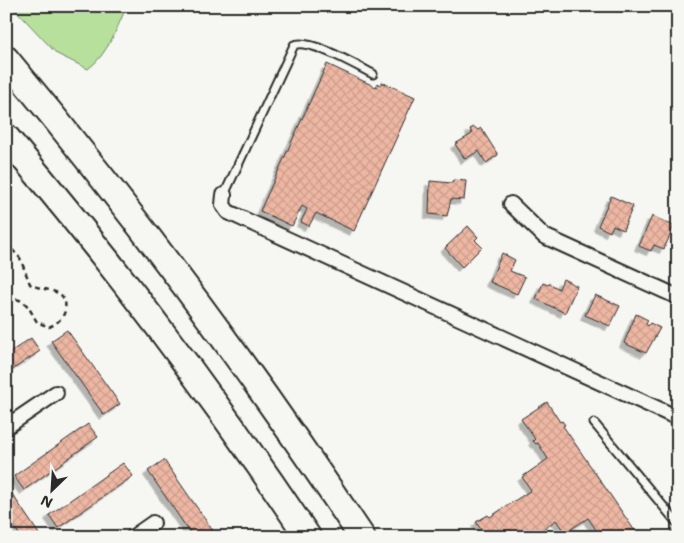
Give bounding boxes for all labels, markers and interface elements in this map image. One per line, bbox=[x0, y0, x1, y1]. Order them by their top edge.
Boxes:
north arrow bbox=[28, 466, 78, 516]
text: N bbox=[38, 491, 55, 512]

